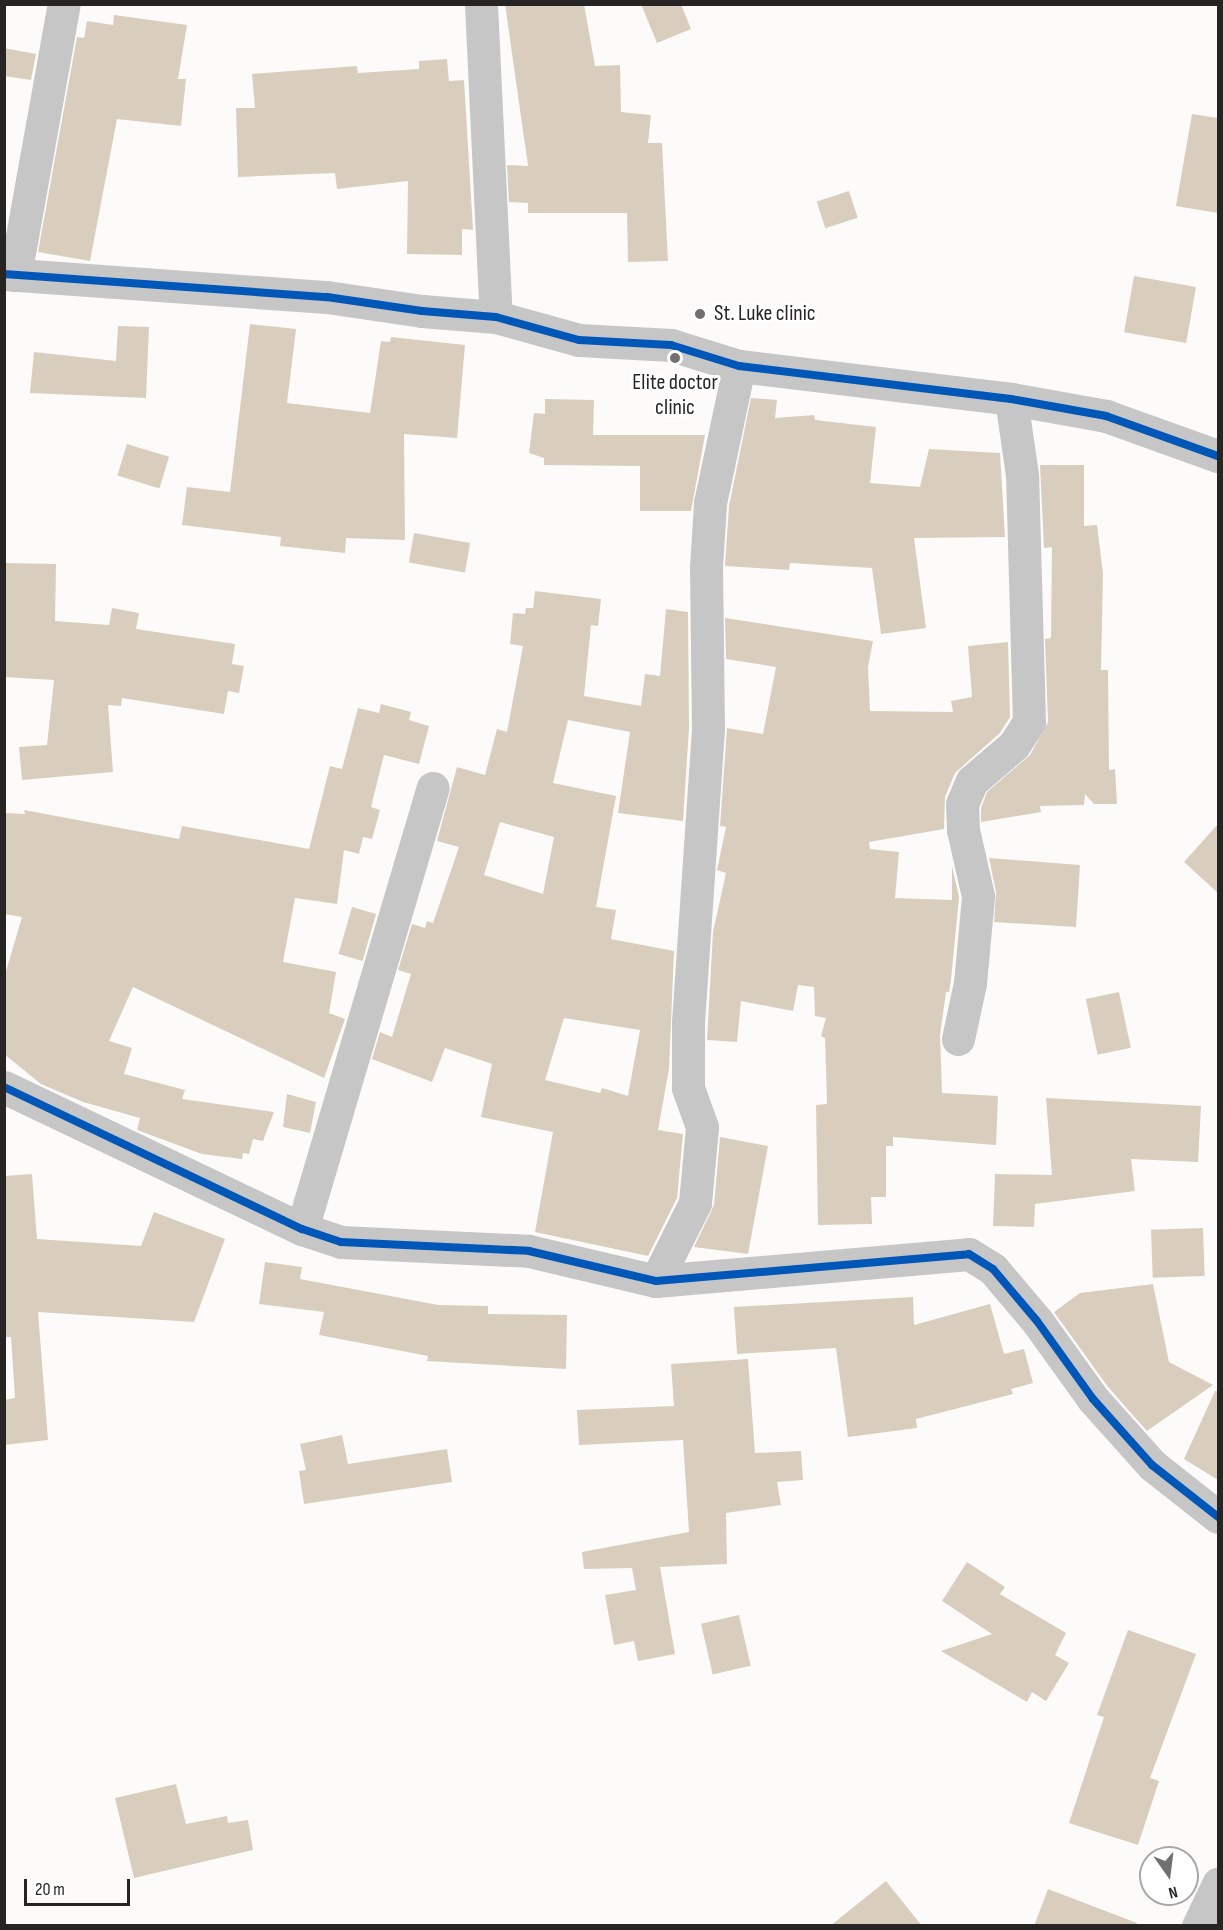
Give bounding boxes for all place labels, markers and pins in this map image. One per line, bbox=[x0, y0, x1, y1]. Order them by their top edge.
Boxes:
place label: St. Luke clinic bbox=[714, 301, 816, 327]
marker: St. Luke clinic bbox=[691, 305, 709, 323]
marker: Elite doctor clinic bbox=[666, 349, 684, 367]
place label: Elite doctor clinic bbox=[632, 369, 718, 420]

